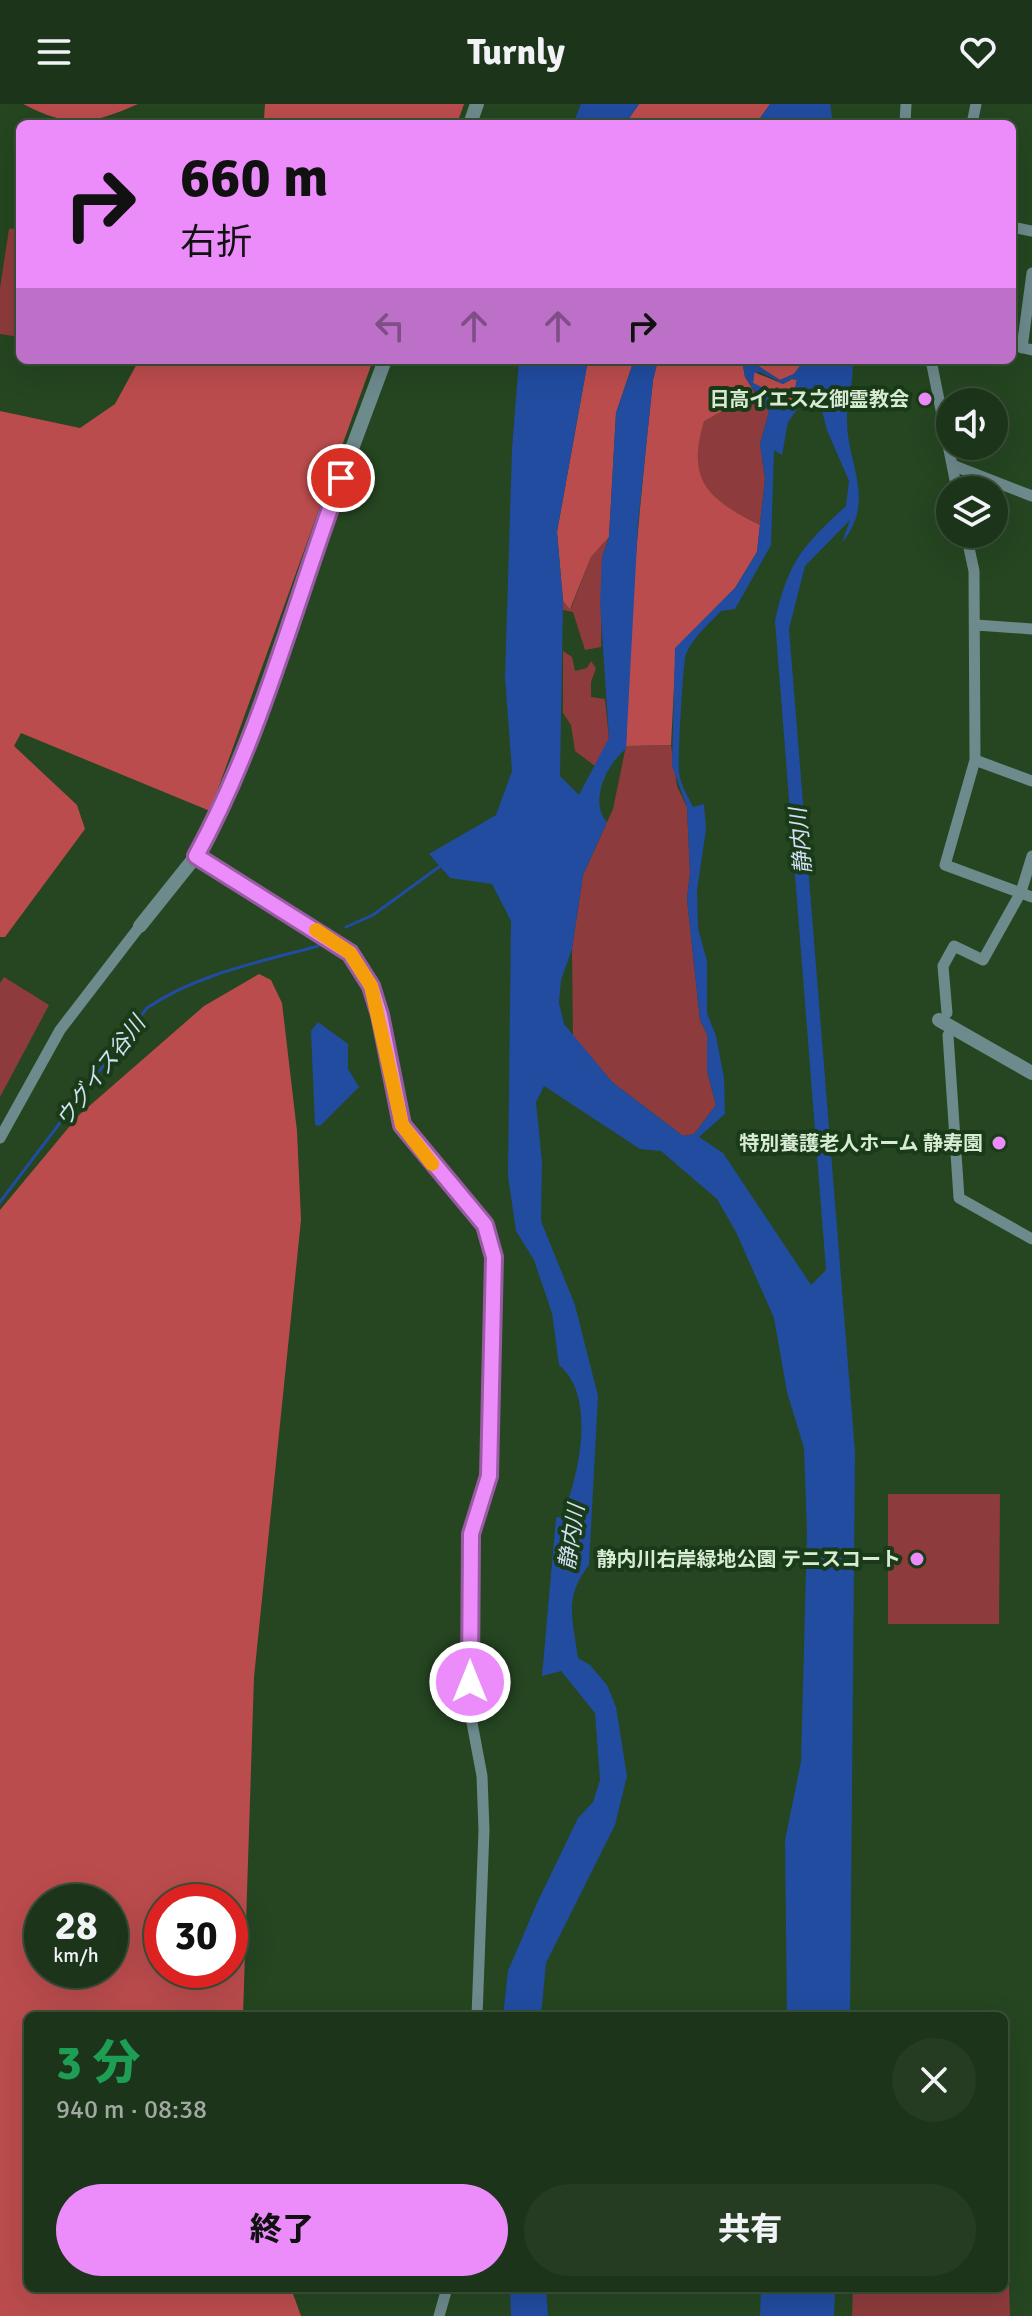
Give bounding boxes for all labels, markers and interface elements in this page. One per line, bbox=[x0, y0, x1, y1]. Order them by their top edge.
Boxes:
icon: menu bbox=[32, 30, 76, 74]
text: Turnly bbox=[467, 30, 565, 75]
icon: heart bbox=[956, 30, 1000, 74]
text: 660 m bbox=[180, 143, 328, 212]
icon: right bbox=[48, 152, 152, 256]
text: 右折 bbox=[180, 220, 252, 265]
icon: left bbox=[368, 304, 412, 348]
icon: ahead bbox=[452, 304, 496, 348]
icon: ahead bbox=[536, 304, 580, 348]
icon: right bbox=[620, 304, 664, 348]
place label: 日高イエス之御霊教会 bbox=[709, 387, 909, 412]
map controls bbox=[936, 388, 1008, 548]
button: sound bbox=[936, 388, 1008, 460]
marker: 日高イエス之御霊教会 bbox=[916, 390, 934, 408]
pin bbox=[307, 444, 375, 512]
icon: arrive bbox=[319, 456, 363, 500]
button: layers bbox=[936, 476, 1008, 548]
water label: 静内川 bbox=[784, 805, 817, 875]
water label: ウグイス谷川 bbox=[50, 1009, 152, 1132]
place label: 特別養護老人ホーム 静寿園 bbox=[739, 1131, 983, 1156]
marker: 特別養護老人ホーム 静寿園 bbox=[990, 1134, 1008, 1152]
water label: 静内川 bbox=[553, 1500, 590, 1572]
place label: 静内川右岸緑地公園 テニスコート bbox=[597, 1547, 901, 1572]
marker: 静内川右岸緑地公園 テニスコート bbox=[908, 1550, 926, 1568]
position arrow bbox=[428, 1640, 512, 1724]
speed limit sign: 30 bbox=[144, 1884, 248, 1988]
text: 28 bbox=[54, 1901, 98, 1951]
text: km/h bbox=[53, 1943, 99, 1968]
text: 3 分 bbox=[56, 2034, 140, 2093]
button: close bbox=[892, 2038, 976, 2122]
text: 940 m · 08:38 bbox=[56, 2094, 207, 2126]
button: 終了 bbox=[56, 2184, 508, 2276]
button: 共有 bbox=[524, 2184, 976, 2276]

